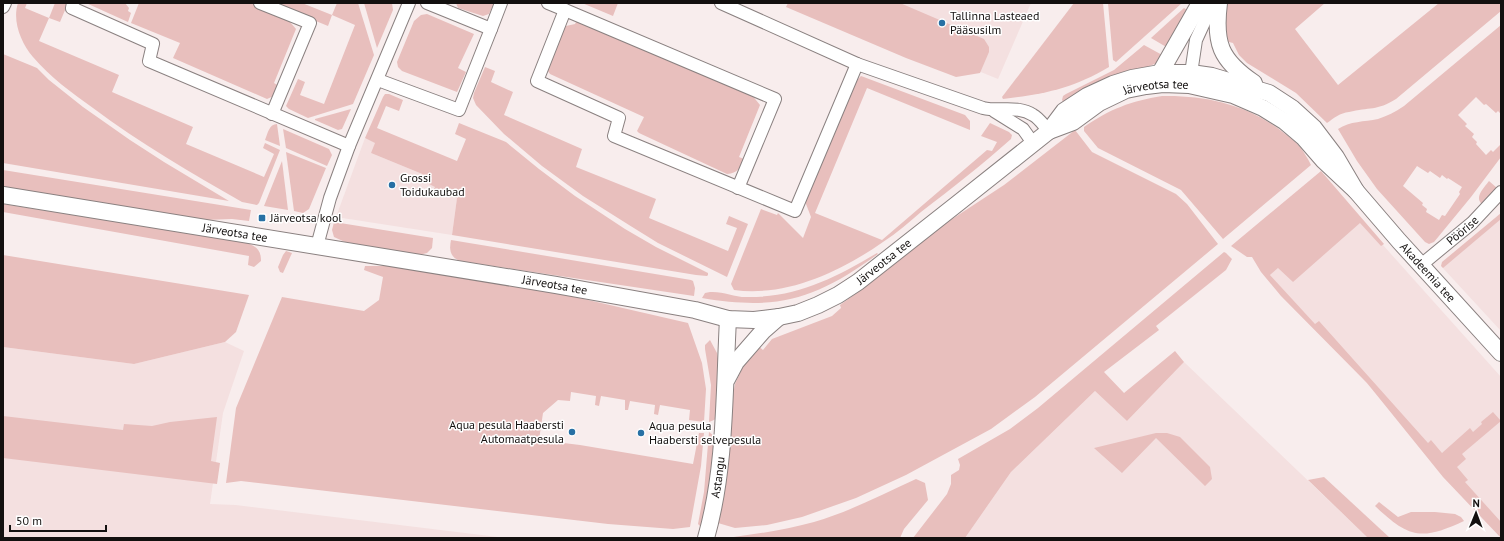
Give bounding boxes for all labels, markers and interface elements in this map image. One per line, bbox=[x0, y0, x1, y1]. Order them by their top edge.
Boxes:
place label: Tallinna Lasteaed Pääsusilm bbox=[950, 8, 1039, 37]
marker: Tallinna Lasteaed Pääsusilm bbox=[937, 18, 947, 28]
street label: Järveotsa tee bbox=[1119, 76, 1189, 98]
place label: Grossi Toidukaubad bbox=[400, 170, 465, 199]
marker: Grossi Toidukaubad bbox=[387, 180, 397, 190]
place label: Järveotsa kool bbox=[269, 210, 342, 225]
marker: Järveotsa kool bbox=[257, 213, 267, 223]
street label: Pöörise bbox=[1443, 213, 1482, 248]
street label: Järveotsa tee bbox=[200, 219, 269, 245]
street label: Järveotsa tee bbox=[852, 235, 914, 288]
street label: Akadeemia tee bbox=[1397, 239, 1459, 305]
street label: Järveotsa tee bbox=[520, 271, 589, 297]
place label: Aqua pesula Haabersti Automaatpesula bbox=[449, 417, 564, 446]
place label: Aqua pesula Haabersti selvepesula bbox=[649, 418, 761, 447]
marker: Aqua pesula Haabersti Automaatpesula bbox=[567, 427, 577, 437]
marker: Aqua pesula Haabersti selvepesula bbox=[636, 428, 646, 438]
street label: Astangu bbox=[707, 456, 728, 499]
north arrow bbox=[1456, 493, 1496, 533]
text: N bbox=[1472, 496, 1480, 510]
scale bar bbox=[10, 507, 106, 533]
text: 50 m bbox=[16, 513, 42, 528]

